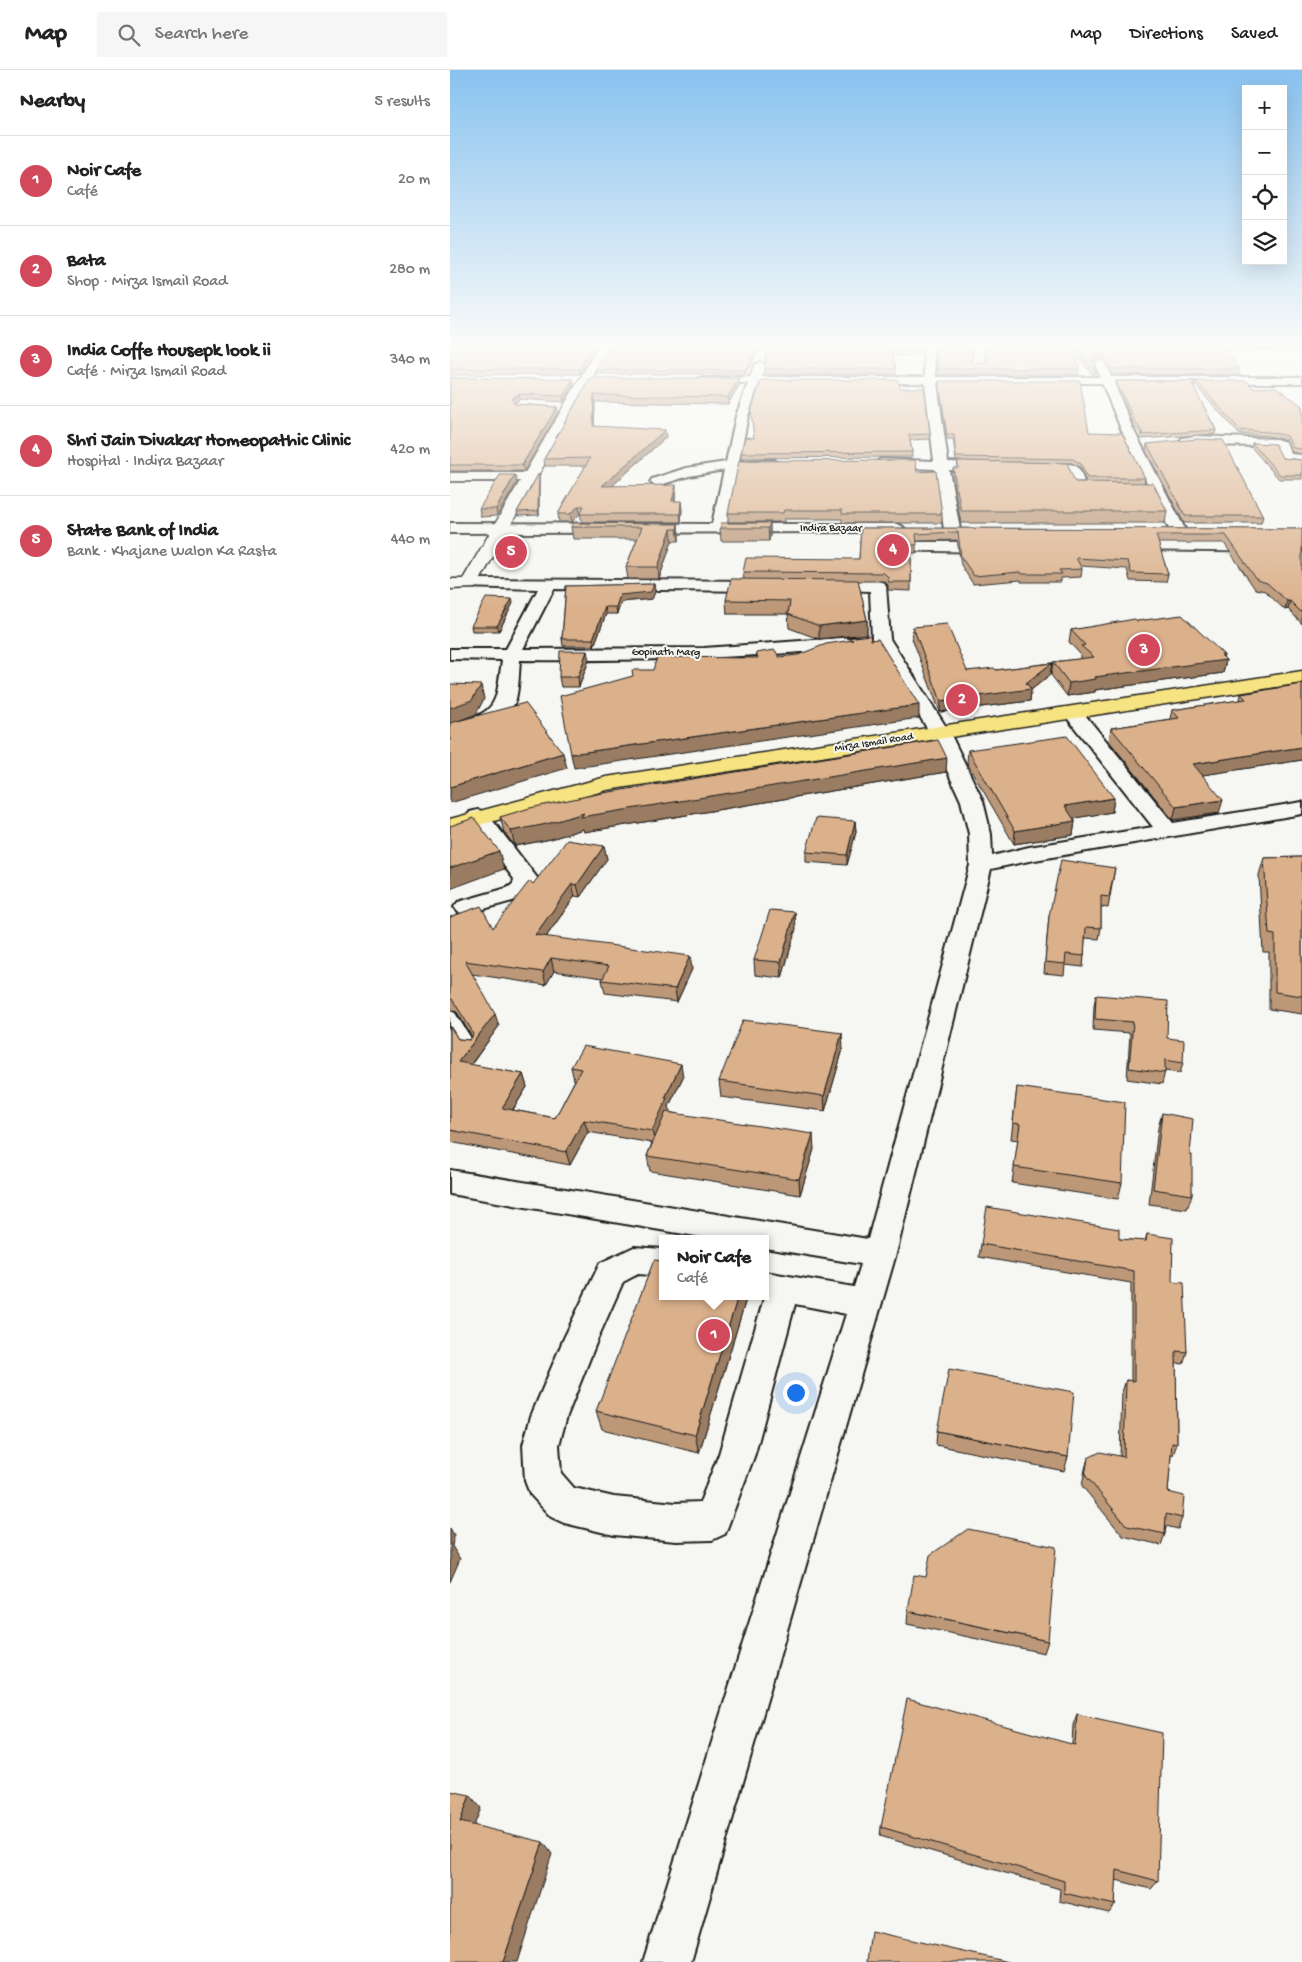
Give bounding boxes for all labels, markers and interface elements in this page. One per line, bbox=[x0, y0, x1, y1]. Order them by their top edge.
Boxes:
search box bbox=[97, 12, 447, 57]
text: Map bbox=[25, 20, 67, 49]
icon: search bbox=[115, 21, 143, 49]
text: Search here bbox=[155, 23, 248, 46]
text: Map bbox=[1070, 24, 1102, 45]
text: Directions bbox=[1130, 24, 1203, 45]
text: Saved bbox=[1231, 24, 1277, 45]
map controls bbox=[1242, 85, 1287, 265]
button: + bbox=[1242, 85, 1287, 130]
text: Nearby bbox=[20, 90, 85, 115]
text: 5 results bbox=[375, 93, 430, 112]
button: − bbox=[1242, 130, 1287, 175]
text: Noir Cafe bbox=[67, 160, 141, 183]
text: 1 bbox=[33, 171, 39, 190]
text: 20 m bbox=[398, 171, 430, 190]
button: locate bbox=[1242, 175, 1287, 220]
text: Café bbox=[67, 183, 98, 202]
button: layers bbox=[1242, 220, 1287, 265]
text: Bata bbox=[67, 250, 106, 273]
text: 2 bbox=[32, 261, 40, 280]
text: 280 m bbox=[389, 261, 430, 280]
text: Shop · Mirza Ismail Road bbox=[67, 273, 227, 292]
text: India Coffe Housepk look ii bbox=[67, 340, 271, 363]
text: 3 bbox=[32, 351, 40, 370]
text: 340 m bbox=[390, 351, 430, 370]
text: Café · Mirza Ismail Road bbox=[67, 363, 226, 382]
text: Shri Jain Divakar Homeopathic Clinic bbox=[67, 430, 350, 453]
text: 4 bbox=[32, 441, 40, 460]
text: 420 m bbox=[390, 441, 430, 460]
text: Hospital · Indira Bazaar bbox=[67, 453, 223, 472]
text: State Bank of India bbox=[67, 520, 218, 543]
street label: Indira Bazaar bbox=[800, 523, 863, 535]
text: 5 bbox=[32, 531, 40, 550]
text: 440 m bbox=[391, 531, 430, 550]
pin: 4 bbox=[877, 531, 909, 569]
pin: 5 bbox=[495, 533, 527, 571]
text: Bank · Khajane Walon Ka Rasta bbox=[67, 543, 277, 562]
pin: 3 bbox=[1128, 631, 1160, 669]
street label: Gopinath Marg bbox=[632, 647, 700, 659]
pin: 2 bbox=[946, 681, 978, 719]
street label: Mirza Ismail Road bbox=[834, 731, 916, 755]
popup bbox=[659, 1235, 769, 1300]
text: Noir Cafe bbox=[677, 1247, 751, 1270]
text: Café bbox=[677, 1270, 708, 1289]
pin: 1 bbox=[698, 1316, 730, 1354]
your location bbox=[783, 1380, 809, 1406]

